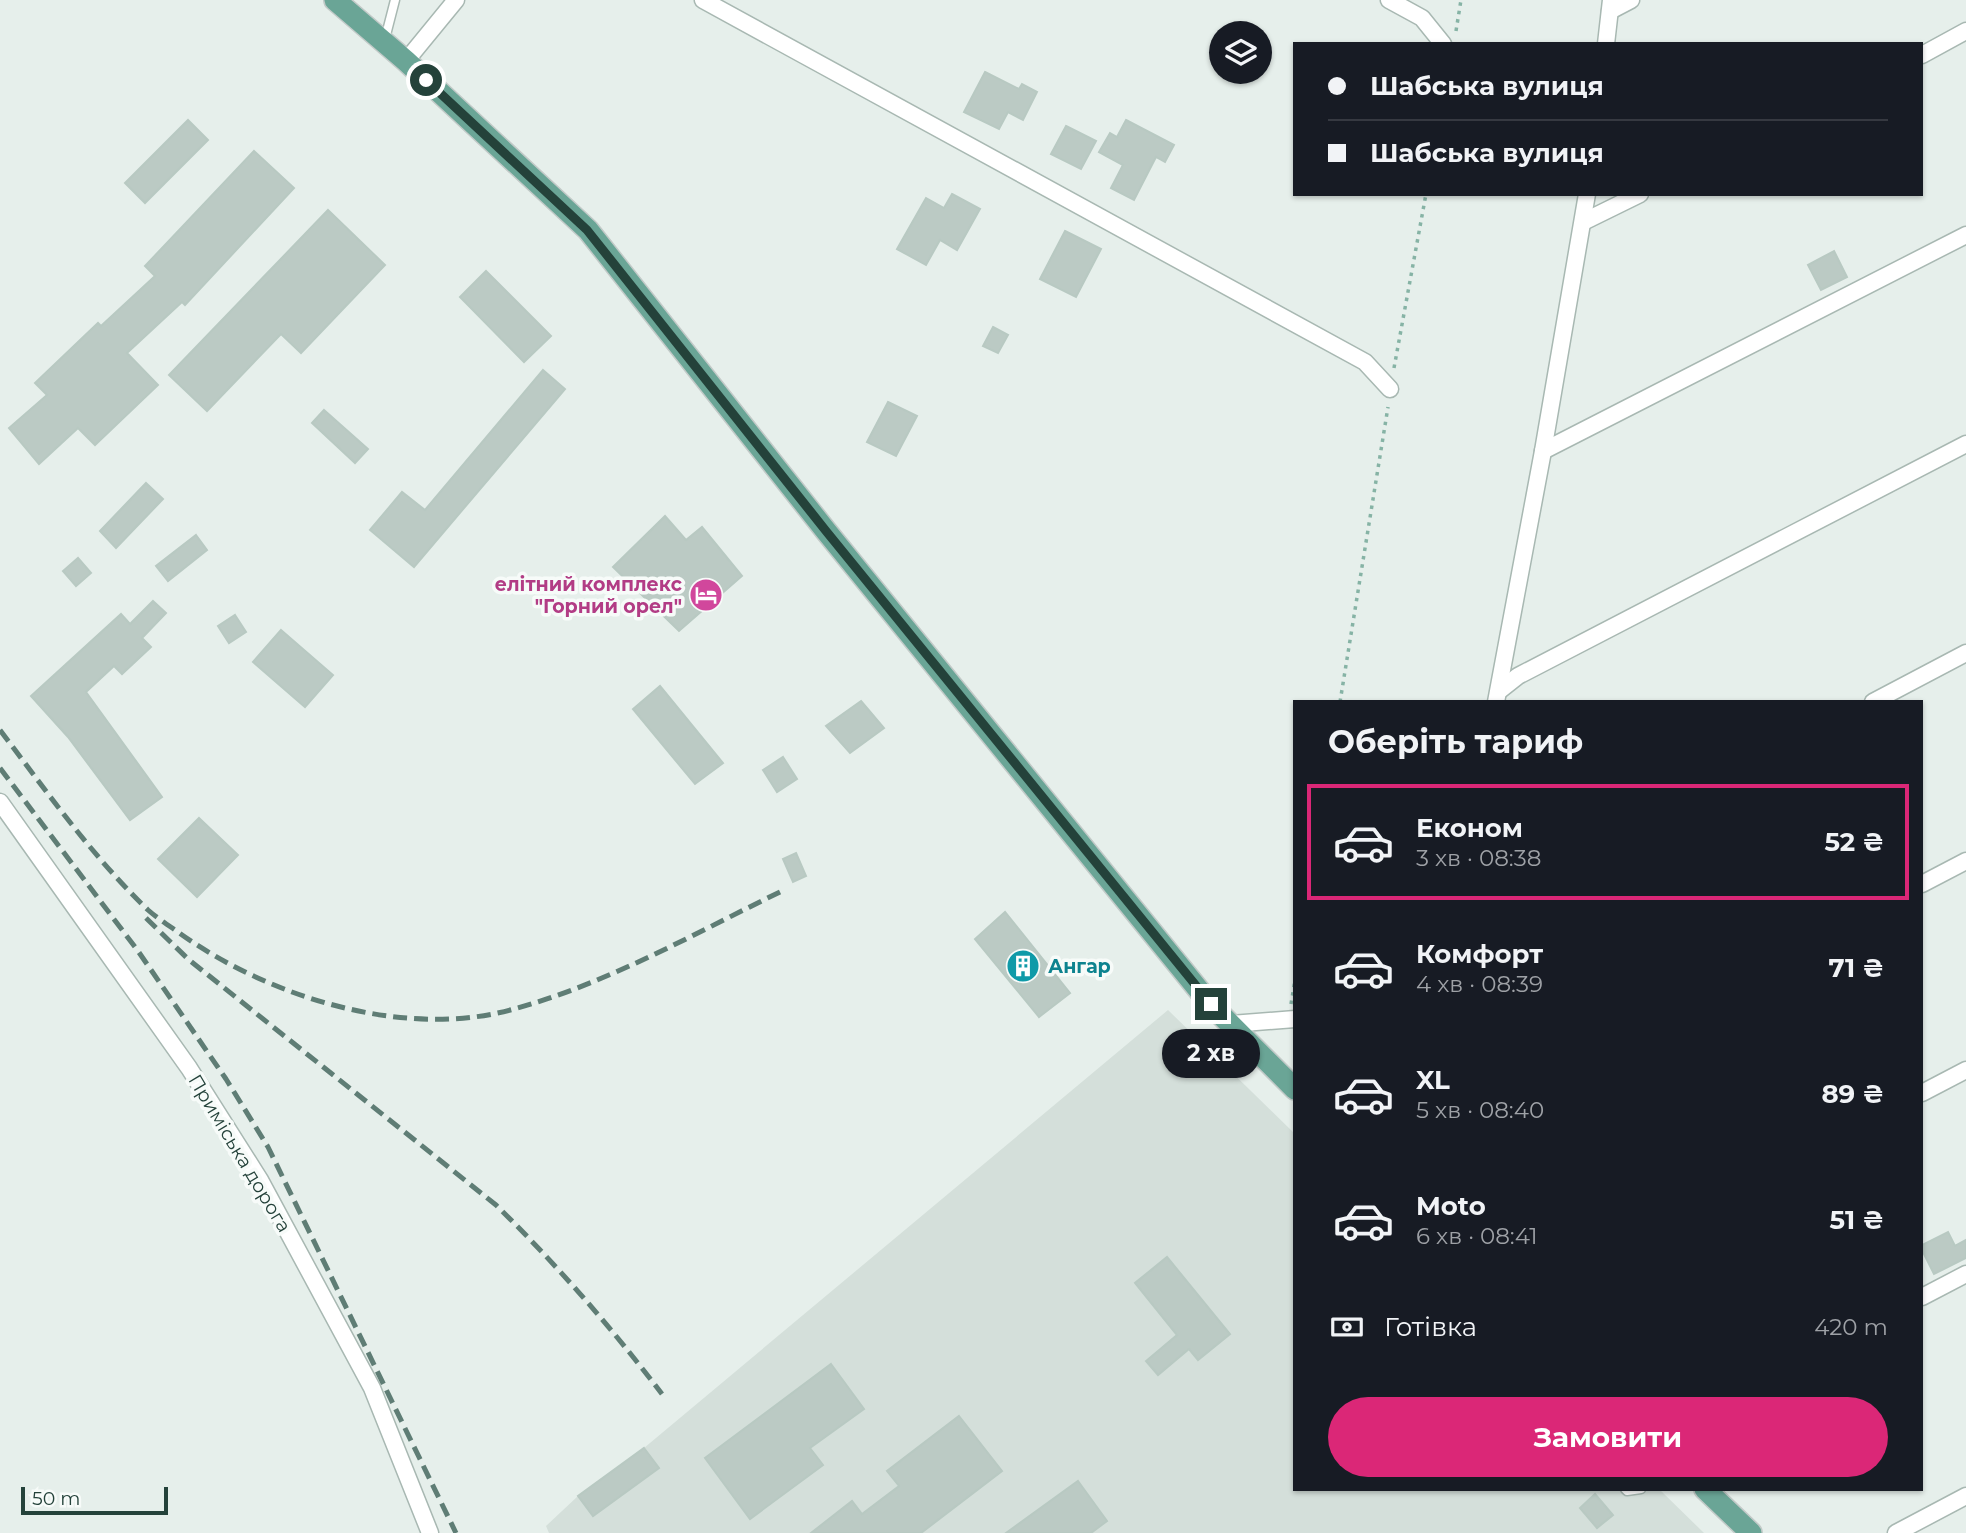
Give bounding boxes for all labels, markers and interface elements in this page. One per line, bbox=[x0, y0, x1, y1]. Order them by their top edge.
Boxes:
map controls bbox=[1209, 21, 1272, 84]
button: layers bbox=[1209, 21, 1272, 84]
route start bbox=[410, 64, 442, 96]
text: Шабська вулиця bbox=[1370, 70, 1604, 102]
text: Шабська вулиця bbox=[1370, 137, 1604, 169]
place label: елітний комплекс "Горний орел" bbox=[495, 573, 682, 618]
hotel icon: елітний комплекс "Горний орел" bbox=[687, 576, 725, 614]
text: Оберіть тариф bbox=[1328, 722, 1583, 761]
icon: car bbox=[1332, 811, 1395, 874]
text: Економ bbox=[1416, 812, 1523, 844]
text: 52 ₴ bbox=[1824, 826, 1884, 858]
text: 3 хв · 08:38 bbox=[1416, 844, 1541, 872]
icon: car bbox=[1332, 937, 1395, 1000]
text: Комфорт bbox=[1416, 938, 1543, 970]
building icon: Ангар bbox=[1004, 947, 1042, 985]
text: 71 ₴ bbox=[1829, 952, 1884, 984]
place label: Ангар bbox=[1048, 955, 1111, 978]
text: 4 хв · 08:39 bbox=[1416, 970, 1543, 998]
route end bbox=[1195, 988, 1227, 1020]
callout: 2 хв bbox=[1162, 1028, 1260, 1078]
text: 2 хв bbox=[1187, 1039, 1235, 1067]
icon: car bbox=[1332, 1063, 1395, 1126]
text: XL bbox=[1416, 1064, 1450, 1096]
street label: Приміська дорога bbox=[183, 1070, 296, 1236]
text: 89 ₴ bbox=[1821, 1078, 1884, 1110]
text: 5 хв · 08:40 bbox=[1416, 1096, 1544, 1124]
icon: car bbox=[1332, 1189, 1395, 1252]
text: Moto bbox=[1416, 1190, 1486, 1222]
text: 51 ₴ bbox=[1830, 1204, 1884, 1236]
text: 6 хв · 08:41 bbox=[1416, 1222, 1538, 1250]
icon: cash bbox=[1328, 1308, 1366, 1346]
text: Готівка bbox=[1384, 1311, 1477, 1343]
text: 420 m bbox=[1814, 1313, 1888, 1341]
button: Замовити bbox=[1328, 1397, 1888, 1477]
scale bar bbox=[21, 1484, 168, 1516]
text: 50 m bbox=[32, 1487, 80, 1510]

